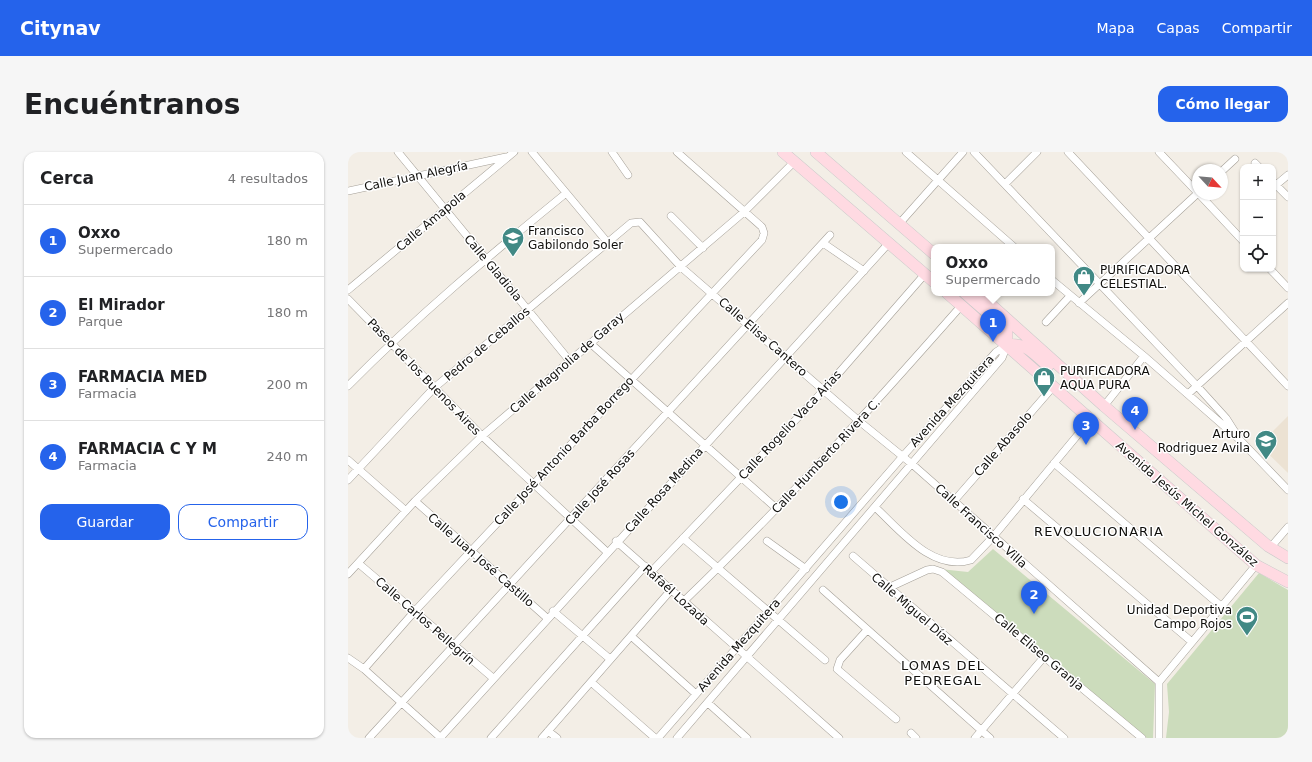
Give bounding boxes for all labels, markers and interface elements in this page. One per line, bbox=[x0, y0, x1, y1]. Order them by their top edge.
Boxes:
text: Citynav bbox=[20, 17, 101, 39]
text: Mapa bbox=[1096, 20, 1135, 36]
text: Capas bbox=[1157, 20, 1200, 36]
text: Compartir bbox=[1222, 20, 1292, 36]
button: Cómo llegar bbox=[1158, 86, 1288, 122]
text: Encuéntranos bbox=[24, 88, 240, 121]
street label: Calle Juan Alegría bbox=[363, 158, 469, 194]
north arrow bbox=[1192, 164, 1228, 200]
map controls bbox=[1240, 164, 1276, 272]
button: + bbox=[1240, 164, 1276, 200]
text: Cerca bbox=[40, 168, 94, 188]
text: 4 resultados bbox=[228, 171, 308, 186]
street label: Calle Amapola bbox=[393, 188, 469, 254]
button: − bbox=[1240, 200, 1276, 236]
text: Oxxo bbox=[78, 224, 120, 242]
place label: Francisco Gabilondo Soler bbox=[528, 224, 623, 252]
school or university icon: Francisco Gabilondo Soler bbox=[500, 225, 526, 258]
street label: Calle Gladiola bbox=[461, 232, 525, 304]
text: 1 bbox=[48, 233, 58, 248]
text: 180 m bbox=[266, 233, 308, 248]
button: locate bbox=[1240, 236, 1276, 272]
text: Supermercado bbox=[78, 242, 173, 257]
popup bbox=[931, 244, 1055, 296]
text: Oxxo bbox=[946, 254, 988, 272]
place label: PURIFICADORA CELESTIAL. bbox=[1100, 263, 1190, 291]
shop icon: PURIFICADORA CELESTIAL. bbox=[1071, 264, 1097, 297]
text: Supermercado bbox=[946, 272, 1040, 287]
street label: Calle Elisa Cantero bbox=[716, 295, 810, 379]
text: El Mirador bbox=[78, 296, 165, 314]
street label: Pedro de Ceballos bbox=[441, 304, 533, 384]
text: 2 bbox=[48, 305, 58, 320]
text: 180 m bbox=[266, 305, 308, 320]
pin: 1 bbox=[980, 309, 1006, 342]
street label: Calle Magnolia de Garay bbox=[507, 310, 627, 416]
text: Parque bbox=[78, 314, 123, 329]
street label: Paseo de los Buenos Aires bbox=[365, 316, 483, 438]
street label: Avenida Mezquitera bbox=[907, 352, 997, 450]
place label: PURIFICADORA AQUA PURA bbox=[1060, 364, 1150, 392]
shop icon: PURIFICADORA AQUA PURA bbox=[1031, 365, 1057, 398]
text: FARMACIA MED bbox=[78, 368, 207, 386]
street label: Calle Rogelio Vaca Arias bbox=[736, 368, 844, 482]
street label: Calle José Antonio Barba Borrego bbox=[491, 374, 637, 528]
text: 3 bbox=[48, 377, 58, 392]
text: 200 m bbox=[266, 377, 308, 392]
text: Farmacia bbox=[78, 386, 137, 401]
street label: Calle Humberto Rivera C. bbox=[769, 396, 883, 516]
pin: 4 bbox=[1122, 397, 1148, 430]
street label: Calle Abasolo bbox=[971, 409, 1035, 479]
pin: 3 bbox=[1073, 412, 1099, 445]
place label: Arturo Rodriguez Avila bbox=[1158, 427, 1250, 455]
school or university icon: Arturo Rodriguez Avila bbox=[1253, 428, 1279, 461]
street label: Avenida Jesús Michel González bbox=[1113, 438, 1261, 570]
text: FARMACIA C Y M bbox=[78, 440, 217, 458]
street label: Calle Rosa Medina bbox=[622, 445, 706, 535]
street label: Calle José Rosas bbox=[562, 446, 638, 528]
text: 4 bbox=[48, 449, 58, 464]
text: 240 m bbox=[266, 449, 308, 464]
text: Farmacia bbox=[78, 458, 137, 473]
street label: Calle Francisco Villa bbox=[932, 481, 1030, 571]
your location bbox=[831, 492, 851, 512]
button: Guardar bbox=[40, 504, 170, 540]
button: Compartir bbox=[178, 504, 308, 540]
street label: Calle Juan José Castillo bbox=[425, 510, 537, 610]
district label: REVOLUCIONARIA bbox=[1034, 524, 1164, 539]
street label: Rafaél Lozada bbox=[640, 562, 712, 628]
street label: Calle Miguel Díaz bbox=[868, 570, 956, 648]
street label: Calle Carlos Pellegrín bbox=[373, 574, 477, 668]
pin: 2 bbox=[1021, 581, 1047, 614]
street label: Avenida Mezquitera bbox=[695, 596, 783, 694]
place label: Unidad Deportiva Campo Rojos bbox=[1127, 603, 1232, 631]
sports icon: Unidad Deportiva Campo Rojos bbox=[1234, 604, 1260, 637]
street label: Calle Eliseo Granja bbox=[991, 610, 1087, 694]
district label: LOMAS DEL PEDREGAL bbox=[901, 658, 985, 688]

